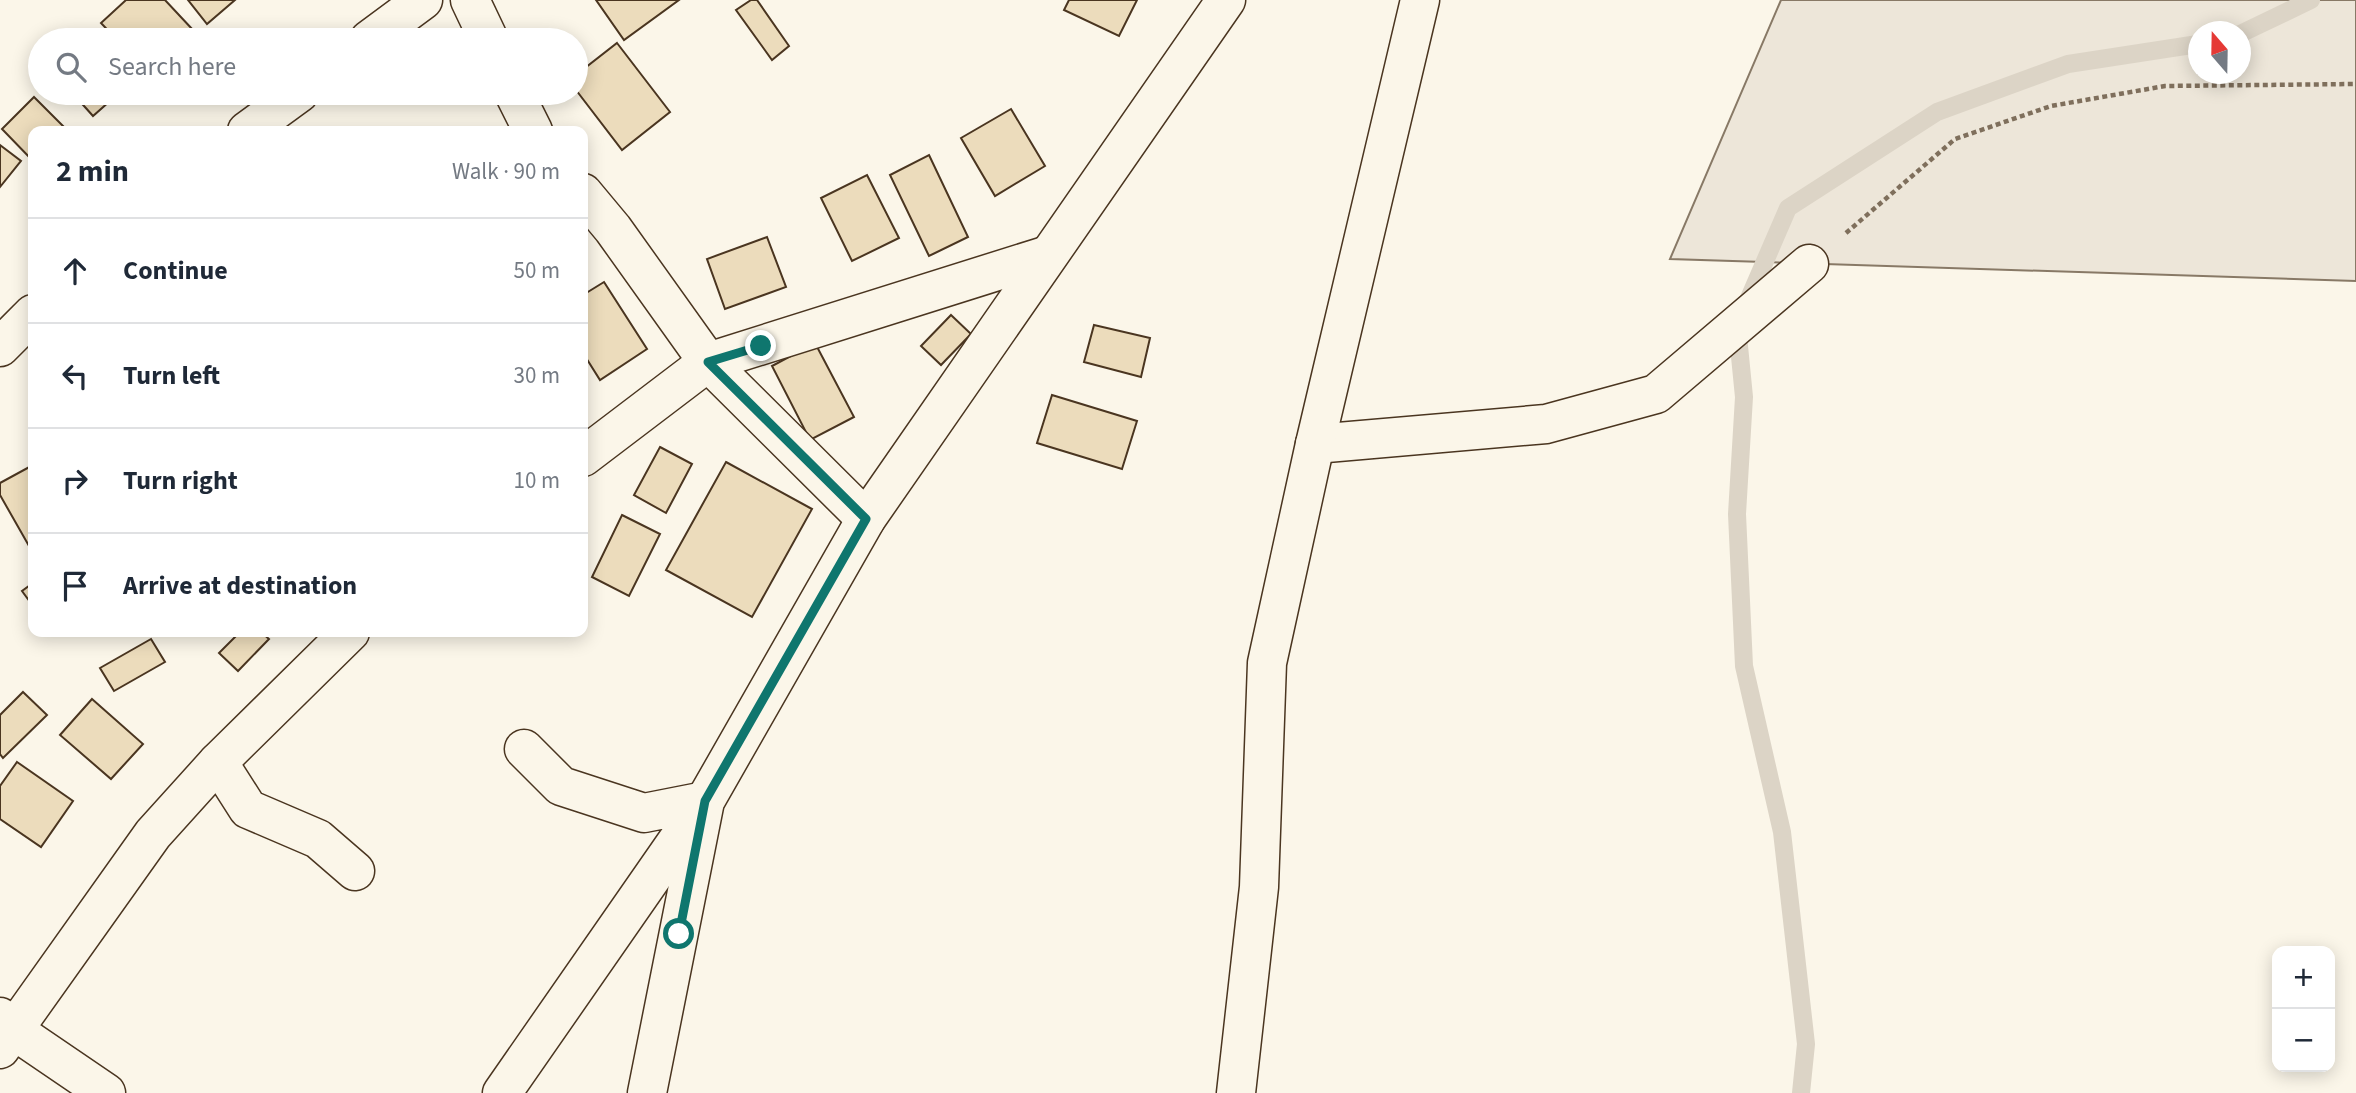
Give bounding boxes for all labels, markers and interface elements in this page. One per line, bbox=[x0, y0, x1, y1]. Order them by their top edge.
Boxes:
north arrow bbox=[2188, 21, 2251, 84]
search box bbox=[28, 28, 588, 105]
icon: search bbox=[52, 48, 90, 86]
text: Search here bbox=[108, 48, 236, 85]
text: 2 min bbox=[56, 150, 129, 193]
text: Walk · 90 m bbox=[452, 155, 560, 188]
icon: ahead bbox=[56, 252, 94, 290]
text: Continue bbox=[123, 252, 228, 289]
text: 50 m bbox=[513, 254, 560, 287]
route end bbox=[745, 330, 776, 361]
icon: left bbox=[56, 357, 94, 395]
text: Turn left bbox=[123, 357, 220, 394]
text: 30 m bbox=[513, 359, 560, 392]
icon: right bbox=[56, 462, 94, 500]
text: Turn right bbox=[123, 462, 238, 499]
text: 10 m bbox=[513, 464, 560, 497]
icon: arrive bbox=[56, 567, 94, 605]
text: Arrive at destination bbox=[123, 567, 357, 604]
route start bbox=[663, 918, 694, 949]
map controls bbox=[2272, 946, 2335, 1072]
button: + bbox=[2272, 946, 2335, 1009]
button: − bbox=[2272, 1009, 2335, 1072]

